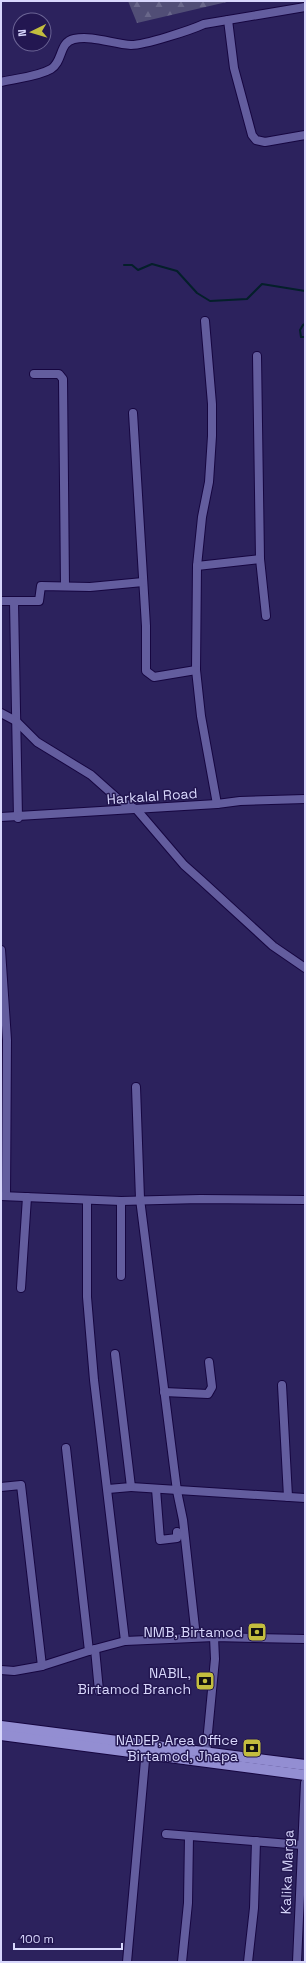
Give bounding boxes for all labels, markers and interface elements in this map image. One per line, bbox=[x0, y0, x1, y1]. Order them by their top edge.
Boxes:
north arrow bbox=[12, 12, 52, 52]
text: N bbox=[15, 29, 29, 37]
street label: Harkalal Road bbox=[106, 784, 198, 808]
bank icon: NMB, Birtamod bbox=[246, 1621, 268, 1643]
place label: NMB, Birtamod bbox=[144, 1623, 243, 1641]
place label: NABIL, Birtamod Branch bbox=[77, 1664, 191, 1698]
bank icon: NABIL, Birtamod Branch bbox=[194, 1670, 216, 1692]
place label: NADEP, Area Office Birtamod, Jhapa bbox=[116, 1731, 238, 1765]
bank icon: NADEP, Area Office Birtamod, Jhapa bbox=[241, 1737, 263, 1759]
street label: Kalika Marga bbox=[277, 1829, 297, 1915]
scale bar bbox=[14, 1925, 122, 1951]
text: 100 m bbox=[20, 1931, 54, 1947]

